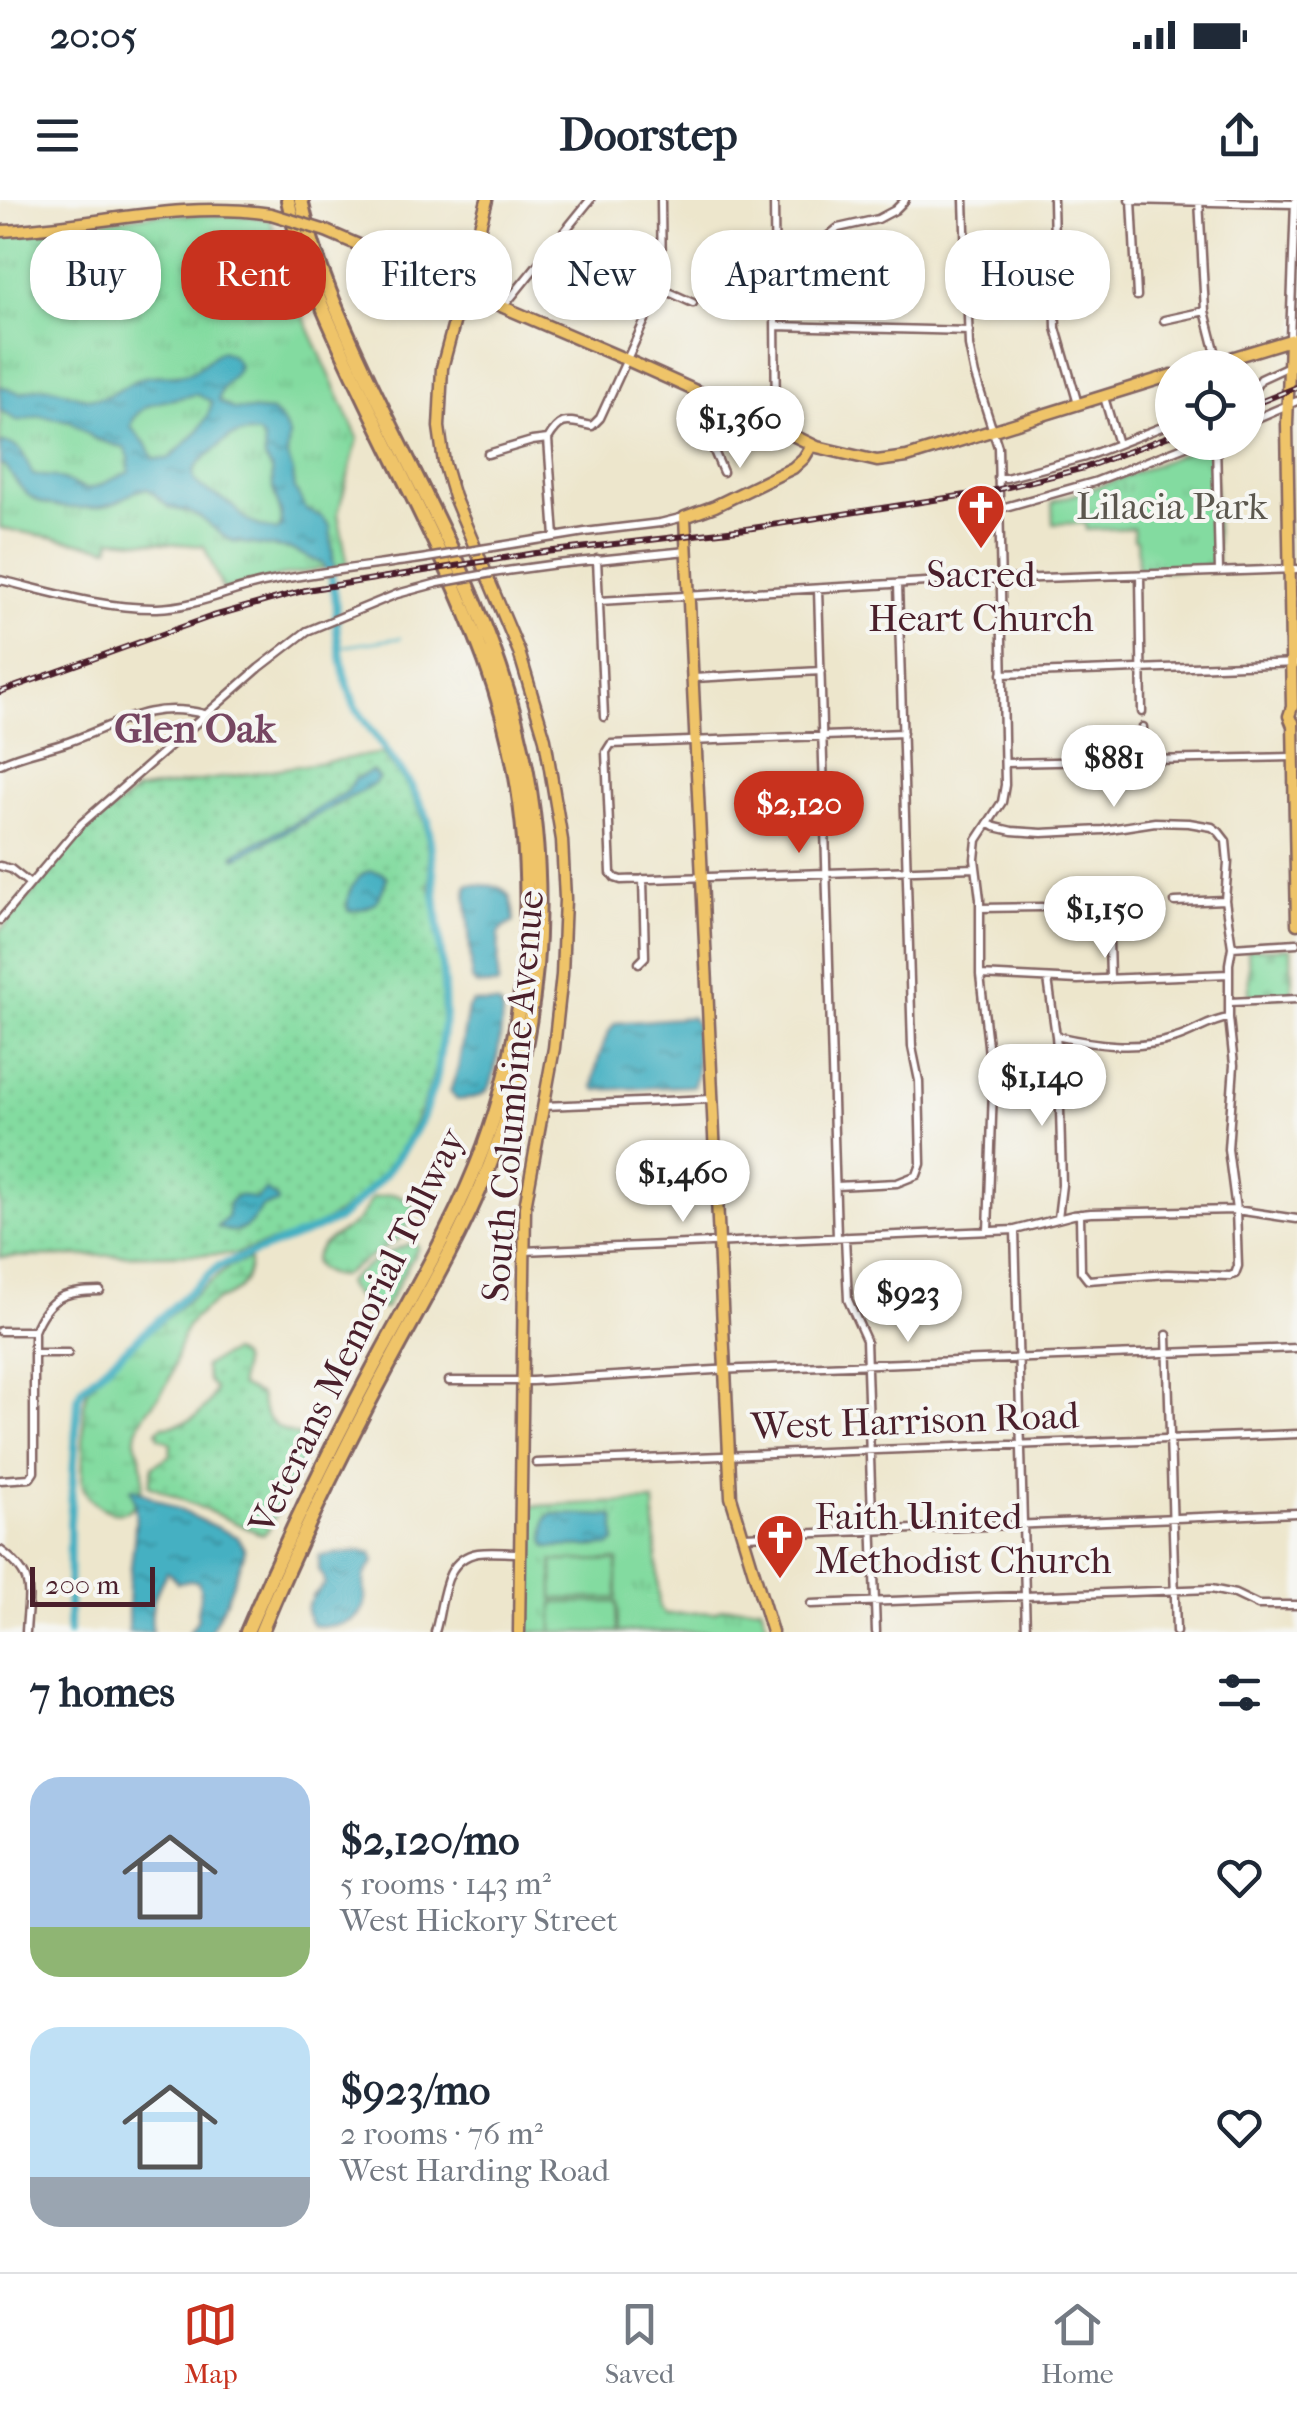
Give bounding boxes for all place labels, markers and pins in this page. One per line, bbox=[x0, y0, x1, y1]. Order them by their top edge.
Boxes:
pin: $1,360 bbox=[659, 386, 821, 471]
church icon: Sacred Heart Church bbox=[955, 482, 1007, 550]
place label: Sacred Heart Church bbox=[868, 552, 1094, 641]
pin: $881 bbox=[1055, 725, 1173, 810]
pin: $2,120 bbox=[718, 771, 880, 856]
pin: $1,150 bbox=[1024, 876, 1186, 961]
pin: $1,140 bbox=[961, 1044, 1123, 1129]
pin: $1,460 bbox=[602, 1140, 764, 1225]
pin: $923 bbox=[849, 1260, 967, 1345]
place label: Faith United Methodist Church bbox=[815, 1494, 1112, 1583]
church icon: Faith United Methodist Church bbox=[754, 1512, 806, 1580]

